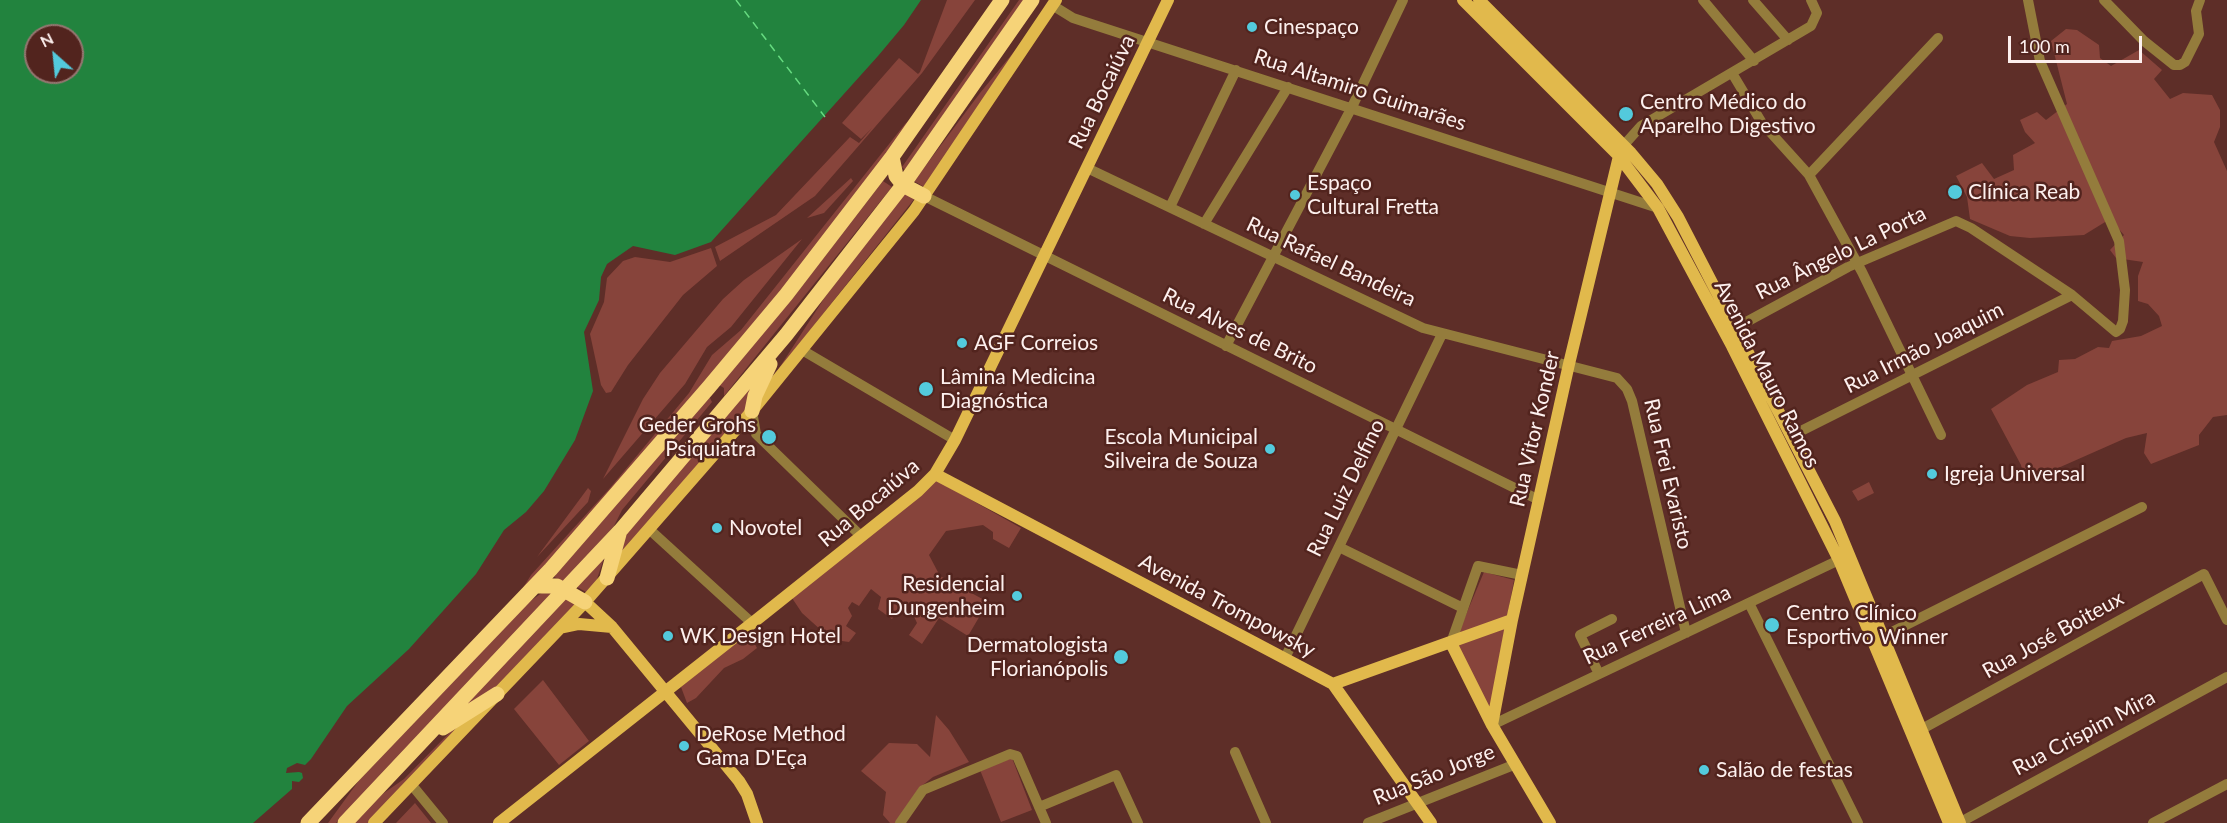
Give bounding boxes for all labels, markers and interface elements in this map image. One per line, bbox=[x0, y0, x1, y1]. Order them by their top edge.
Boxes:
place label: Cinespaço bbox=[1264, 14, 1359, 40]
marker: Cinespaço bbox=[1245, 20, 1259, 34]
north arrow bbox=[24, 24, 84, 84]
scale bar bbox=[2011, 24, 2144, 62]
text: N bbox=[37, 28, 56, 51]
street label: Rua Bocaiúva bbox=[1064, 31, 1140, 153]
text: 100 m bbox=[2019, 35, 2070, 57]
street label: Rua Altamiro Guimarães bbox=[1251, 44, 1469, 136]
place label: Centro Médico do Aparelho Digestivo bbox=[1640, 89, 1816, 139]
marker: Centro Médico do Aparelho Digestivo bbox=[1617, 105, 1635, 123]
place label: Espaço Cultural Fretta bbox=[1307, 170, 1439, 220]
place label: Clínica Reab bbox=[1968, 179, 2080, 205]
marker: Clínica Reab bbox=[1946, 183, 1964, 201]
marker: Espaço Cultural Fretta bbox=[1288, 188, 1302, 202]
street label: Rua Ângelo La Porta bbox=[1752, 201, 1930, 305]
street label: Rua Rafael Bandeira bbox=[1242, 212, 1420, 312]
street label: Avenida Mauro Ramos bbox=[1709, 276, 1825, 472]
street label: Rua Alves de Brito bbox=[1158, 283, 1322, 379]
street label: Rua Irmão Joaquim bbox=[1840, 297, 2008, 399]
place label: AGF Correios bbox=[974, 330, 1098, 356]
marker: AGF Correios bbox=[955, 336, 969, 350]
street label: Rua Vitor Konder bbox=[1505, 349, 1565, 509]
place label: Lâmina Medicina Diagnóstica bbox=[940, 364, 1095, 414]
marker: Lâmina Medicina Diagnóstica bbox=[917, 380, 935, 398]
street label: Rua Frei Evaristo bbox=[1638, 396, 1698, 552]
place label: Geder Grohs Psiquiatra bbox=[639, 412, 756, 462]
street label: Rua Luiz Delfino bbox=[1302, 415, 1390, 561]
place label: Escola Municipal Silveira de Souza bbox=[1104, 424, 1258, 474]
marker: Geder Grohs Psiquiatra bbox=[760, 428, 778, 446]
marker: Escola Municipal Silveira de Souza bbox=[1263, 442, 1277, 456]
street label: Rua Bocaiúva bbox=[813, 454, 925, 552]
place label: Igreja Universal bbox=[1944, 461, 2085, 487]
marker: Igreja Universal bbox=[1925, 467, 1939, 481]
place label: Novotel bbox=[729, 515, 802, 541]
marker: Novotel bbox=[710, 521, 724, 535]
street label: Avenida Trompowsky bbox=[1134, 549, 1320, 663]
place label: Residencial Dungenheim bbox=[887, 571, 1005, 621]
street label: Rua Ferreira Lima bbox=[1579, 580, 1735, 670]
street label: Rua José Boiteux bbox=[1978, 586, 2128, 684]
marker: Residencial Dungenheim bbox=[1010, 589, 1024, 603]
place label: Centro Clínico Esportivo Winner bbox=[1786, 600, 1948, 650]
marker: Centro Clínico Esportivo Winner bbox=[1763, 616, 1781, 634]
place label: WK Design Hotel bbox=[680, 623, 841, 649]
marker: WK Design Hotel bbox=[661, 629, 675, 643]
place label: Dermatologista Florianópolis bbox=[967, 632, 1108, 682]
marker: Dermatologista Florianópolis bbox=[1112, 648, 1130, 666]
street label: Rua Crispim Mira bbox=[2008, 685, 2160, 781]
place label: DeRose Method Gama D'Eça bbox=[696, 721, 846, 771]
marker: DeRose Method Gama D'Eça bbox=[677, 739, 691, 753]
street label: Rua São Jorge bbox=[1370, 739, 1498, 811]
place label: Salão de festas bbox=[1716, 757, 1853, 783]
marker: Salão de festas bbox=[1697, 763, 1711, 777]

